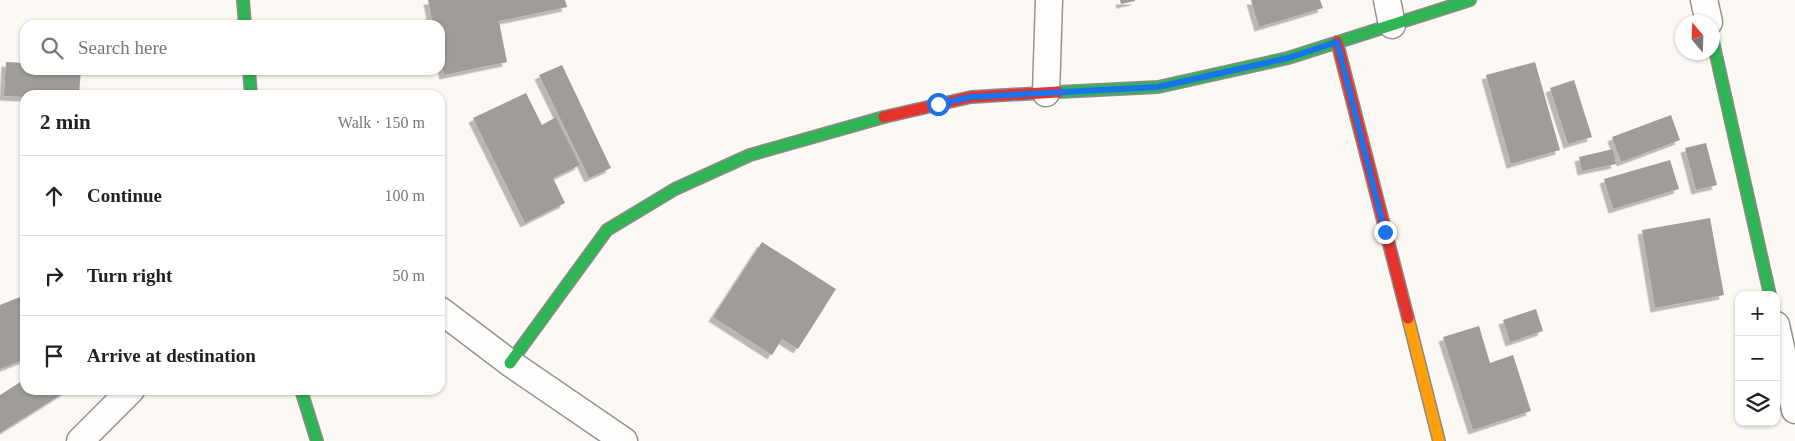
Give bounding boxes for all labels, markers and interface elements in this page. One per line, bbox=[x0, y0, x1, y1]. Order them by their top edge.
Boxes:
north arrow bbox=[1675, 15, 1720, 60]
search box bbox=[20, 20, 445, 75]
icon: search bbox=[38, 34, 66, 62]
text: Search here bbox=[78, 37, 167, 58]
route start bbox=[927, 93, 950, 116]
text: 2 min bbox=[40, 110, 91, 134]
text: Walk · 150 m bbox=[338, 114, 425, 131]
icon: ahead bbox=[40, 182, 68, 210]
text: Continue bbox=[87, 185, 162, 206]
text: 100 m bbox=[385, 187, 425, 204]
route end bbox=[1374, 221, 1397, 244]
icon: right bbox=[40, 262, 68, 290]
text: Turn right bbox=[87, 265, 172, 286]
text: 50 m bbox=[393, 267, 425, 284]
map controls bbox=[1735, 291, 1780, 426]
button: + bbox=[1735, 291, 1780, 336]
button: − bbox=[1735, 336, 1780, 381]
icon: arrive bbox=[40, 342, 68, 370]
text: Arrive at destination bbox=[87, 345, 256, 366]
button: layers bbox=[1735, 381, 1780, 426]

